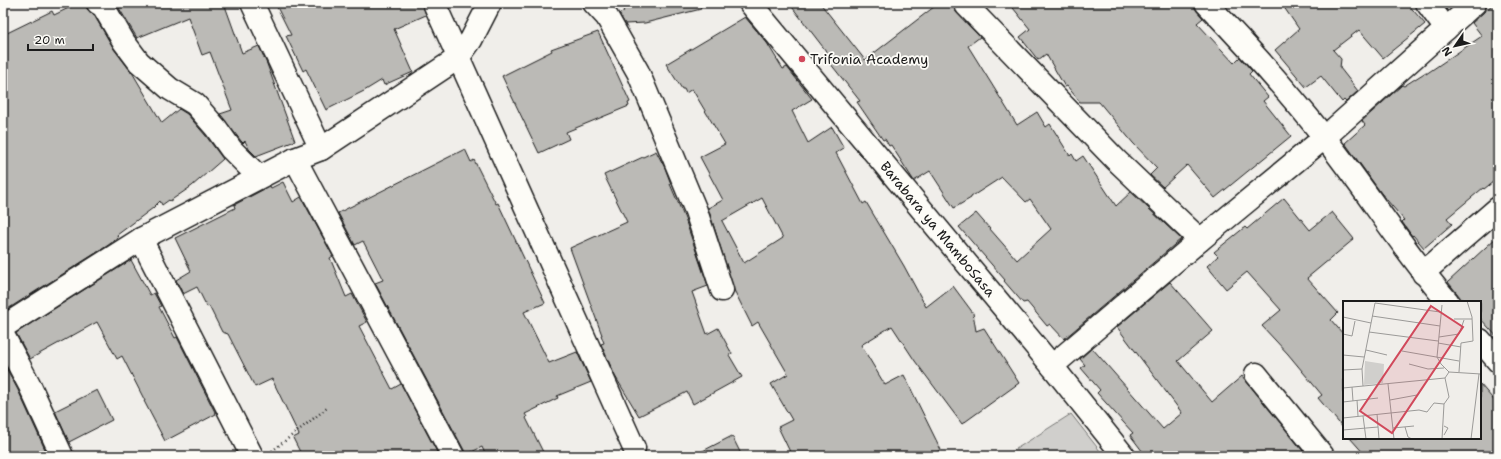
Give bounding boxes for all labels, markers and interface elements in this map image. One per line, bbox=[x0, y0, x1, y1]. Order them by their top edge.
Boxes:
scale bar bbox=[28, 26, 93, 52]
north arrow bbox=[1435, 26, 1475, 66]
text: 20 m bbox=[34, 32, 65, 48]
text: N bbox=[1438, 43, 1456, 59]
place label: Trifonia Academy bbox=[810, 50, 928, 68]
marker: Trifonia Academy bbox=[797, 54, 807, 64]
street label: Barabara ya MamboSasa bbox=[876, 158, 1000, 301]
inset map bbox=[1343, 301, 1481, 439]

